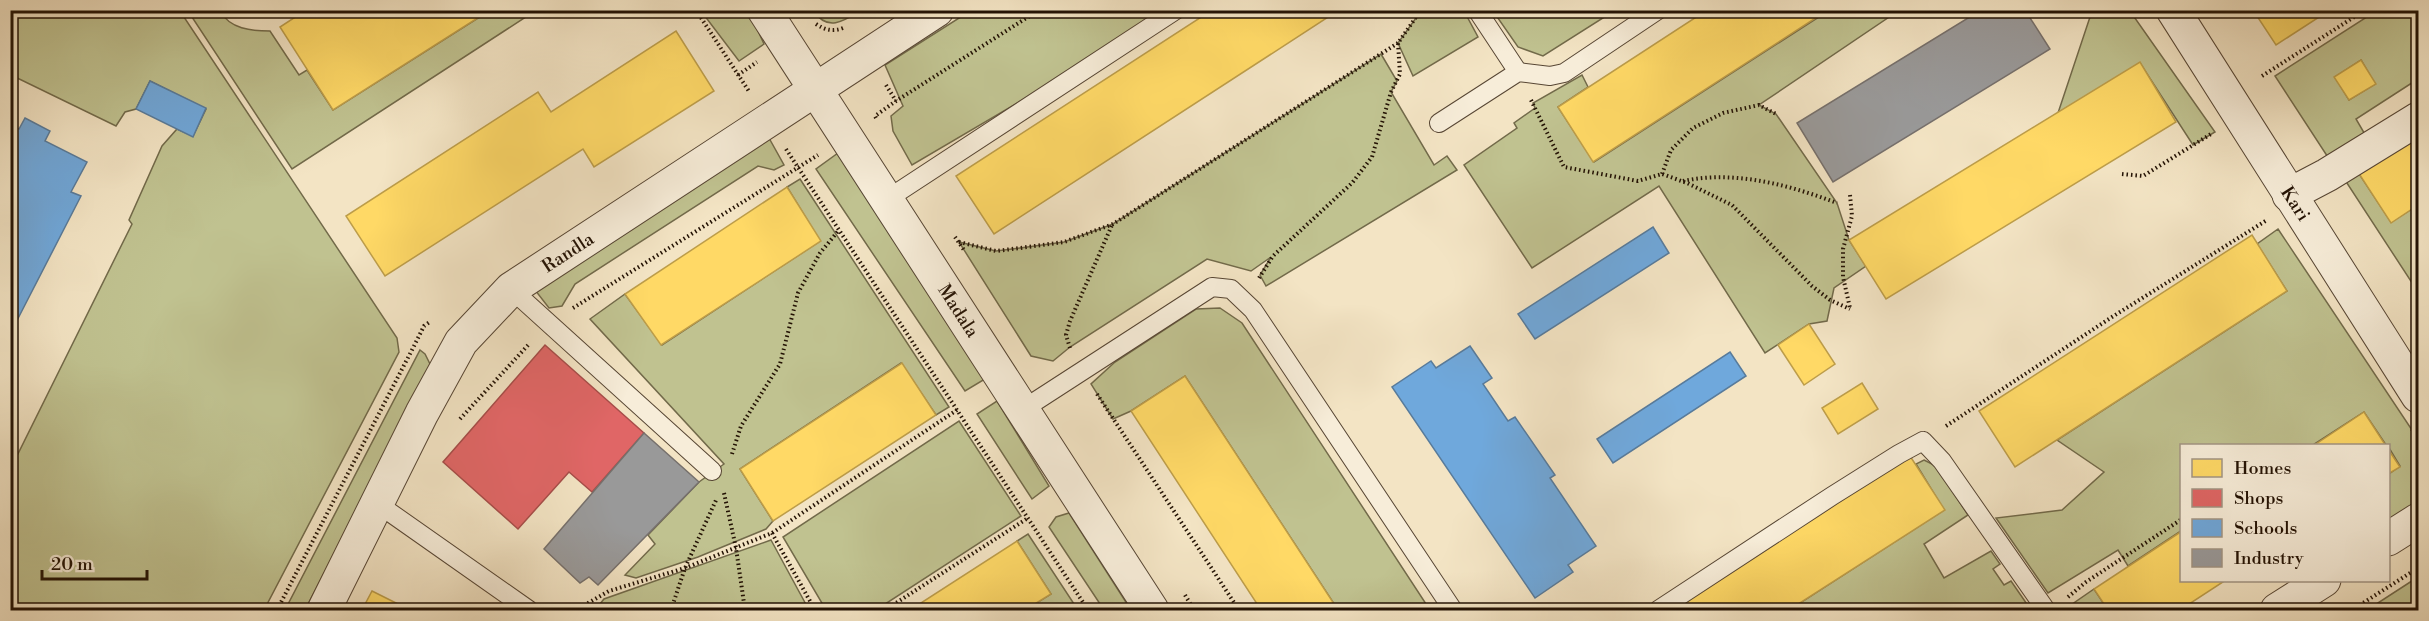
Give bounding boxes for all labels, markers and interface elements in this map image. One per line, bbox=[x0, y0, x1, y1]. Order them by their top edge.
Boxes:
street label: Kari bbox=[2275, 182, 2315, 226]
street label: Randla bbox=[538, 227, 599, 278]
street label: Madala bbox=[932, 280, 984, 343]
legend bbox=[2180, 444, 2390, 582]
text: Homes bbox=[2234, 457, 2291, 480]
text: Shops bbox=[2234, 487, 2284, 510]
text: Schools bbox=[2234, 517, 2298, 540]
scale bar bbox=[42, 543, 147, 581]
text: Industry bbox=[2234, 547, 2304, 570]
text: 20 m bbox=[51, 553, 93, 576]

